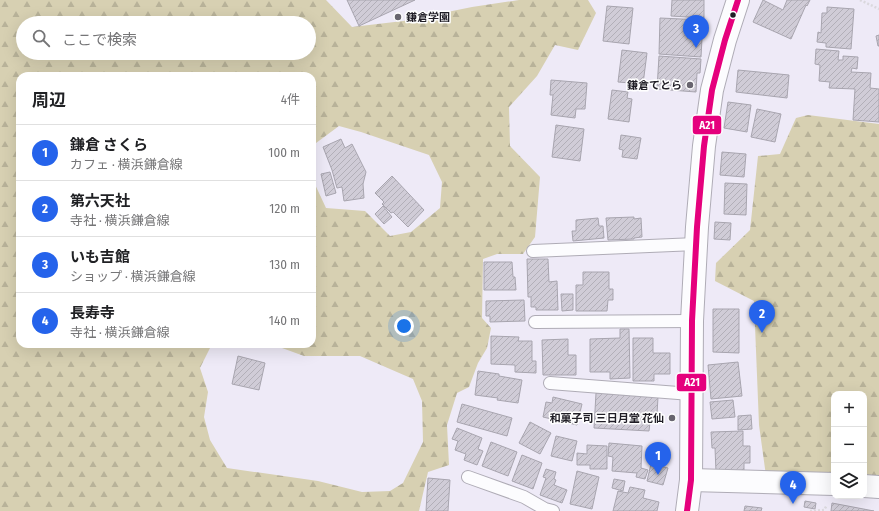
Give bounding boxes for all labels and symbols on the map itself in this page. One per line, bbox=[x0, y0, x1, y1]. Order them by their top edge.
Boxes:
unlabelled marker bbox=[728, 10, 738, 20]
place label: 鎌倉学園 bbox=[406, 11, 450, 24]
marker: 鎌倉学園 bbox=[393, 12, 403, 22]
pin: 3 bbox=[683, 15, 709, 48]
place label: 鎌倉てとら bbox=[627, 79, 682, 92]
marker: 鎌倉てとら bbox=[685, 80, 695, 90]
line badge: A21 bbox=[692, 115, 722, 135]
text: A21 bbox=[698, 119, 715, 132]
pin: 2 bbox=[749, 300, 775, 333]
your location bbox=[394, 316, 414, 336]
line badge: A21 bbox=[676, 373, 707, 392]
text: A21 bbox=[683, 376, 700, 389]
place label: 和菓子司 三日月堂 花仙 bbox=[549, 412, 664, 425]
marker: 和菓子司 三日月堂 花仙 bbox=[667, 413, 677, 423]
pin: 1 bbox=[645, 442, 671, 475]
pin: 4 bbox=[780, 471, 806, 504]

